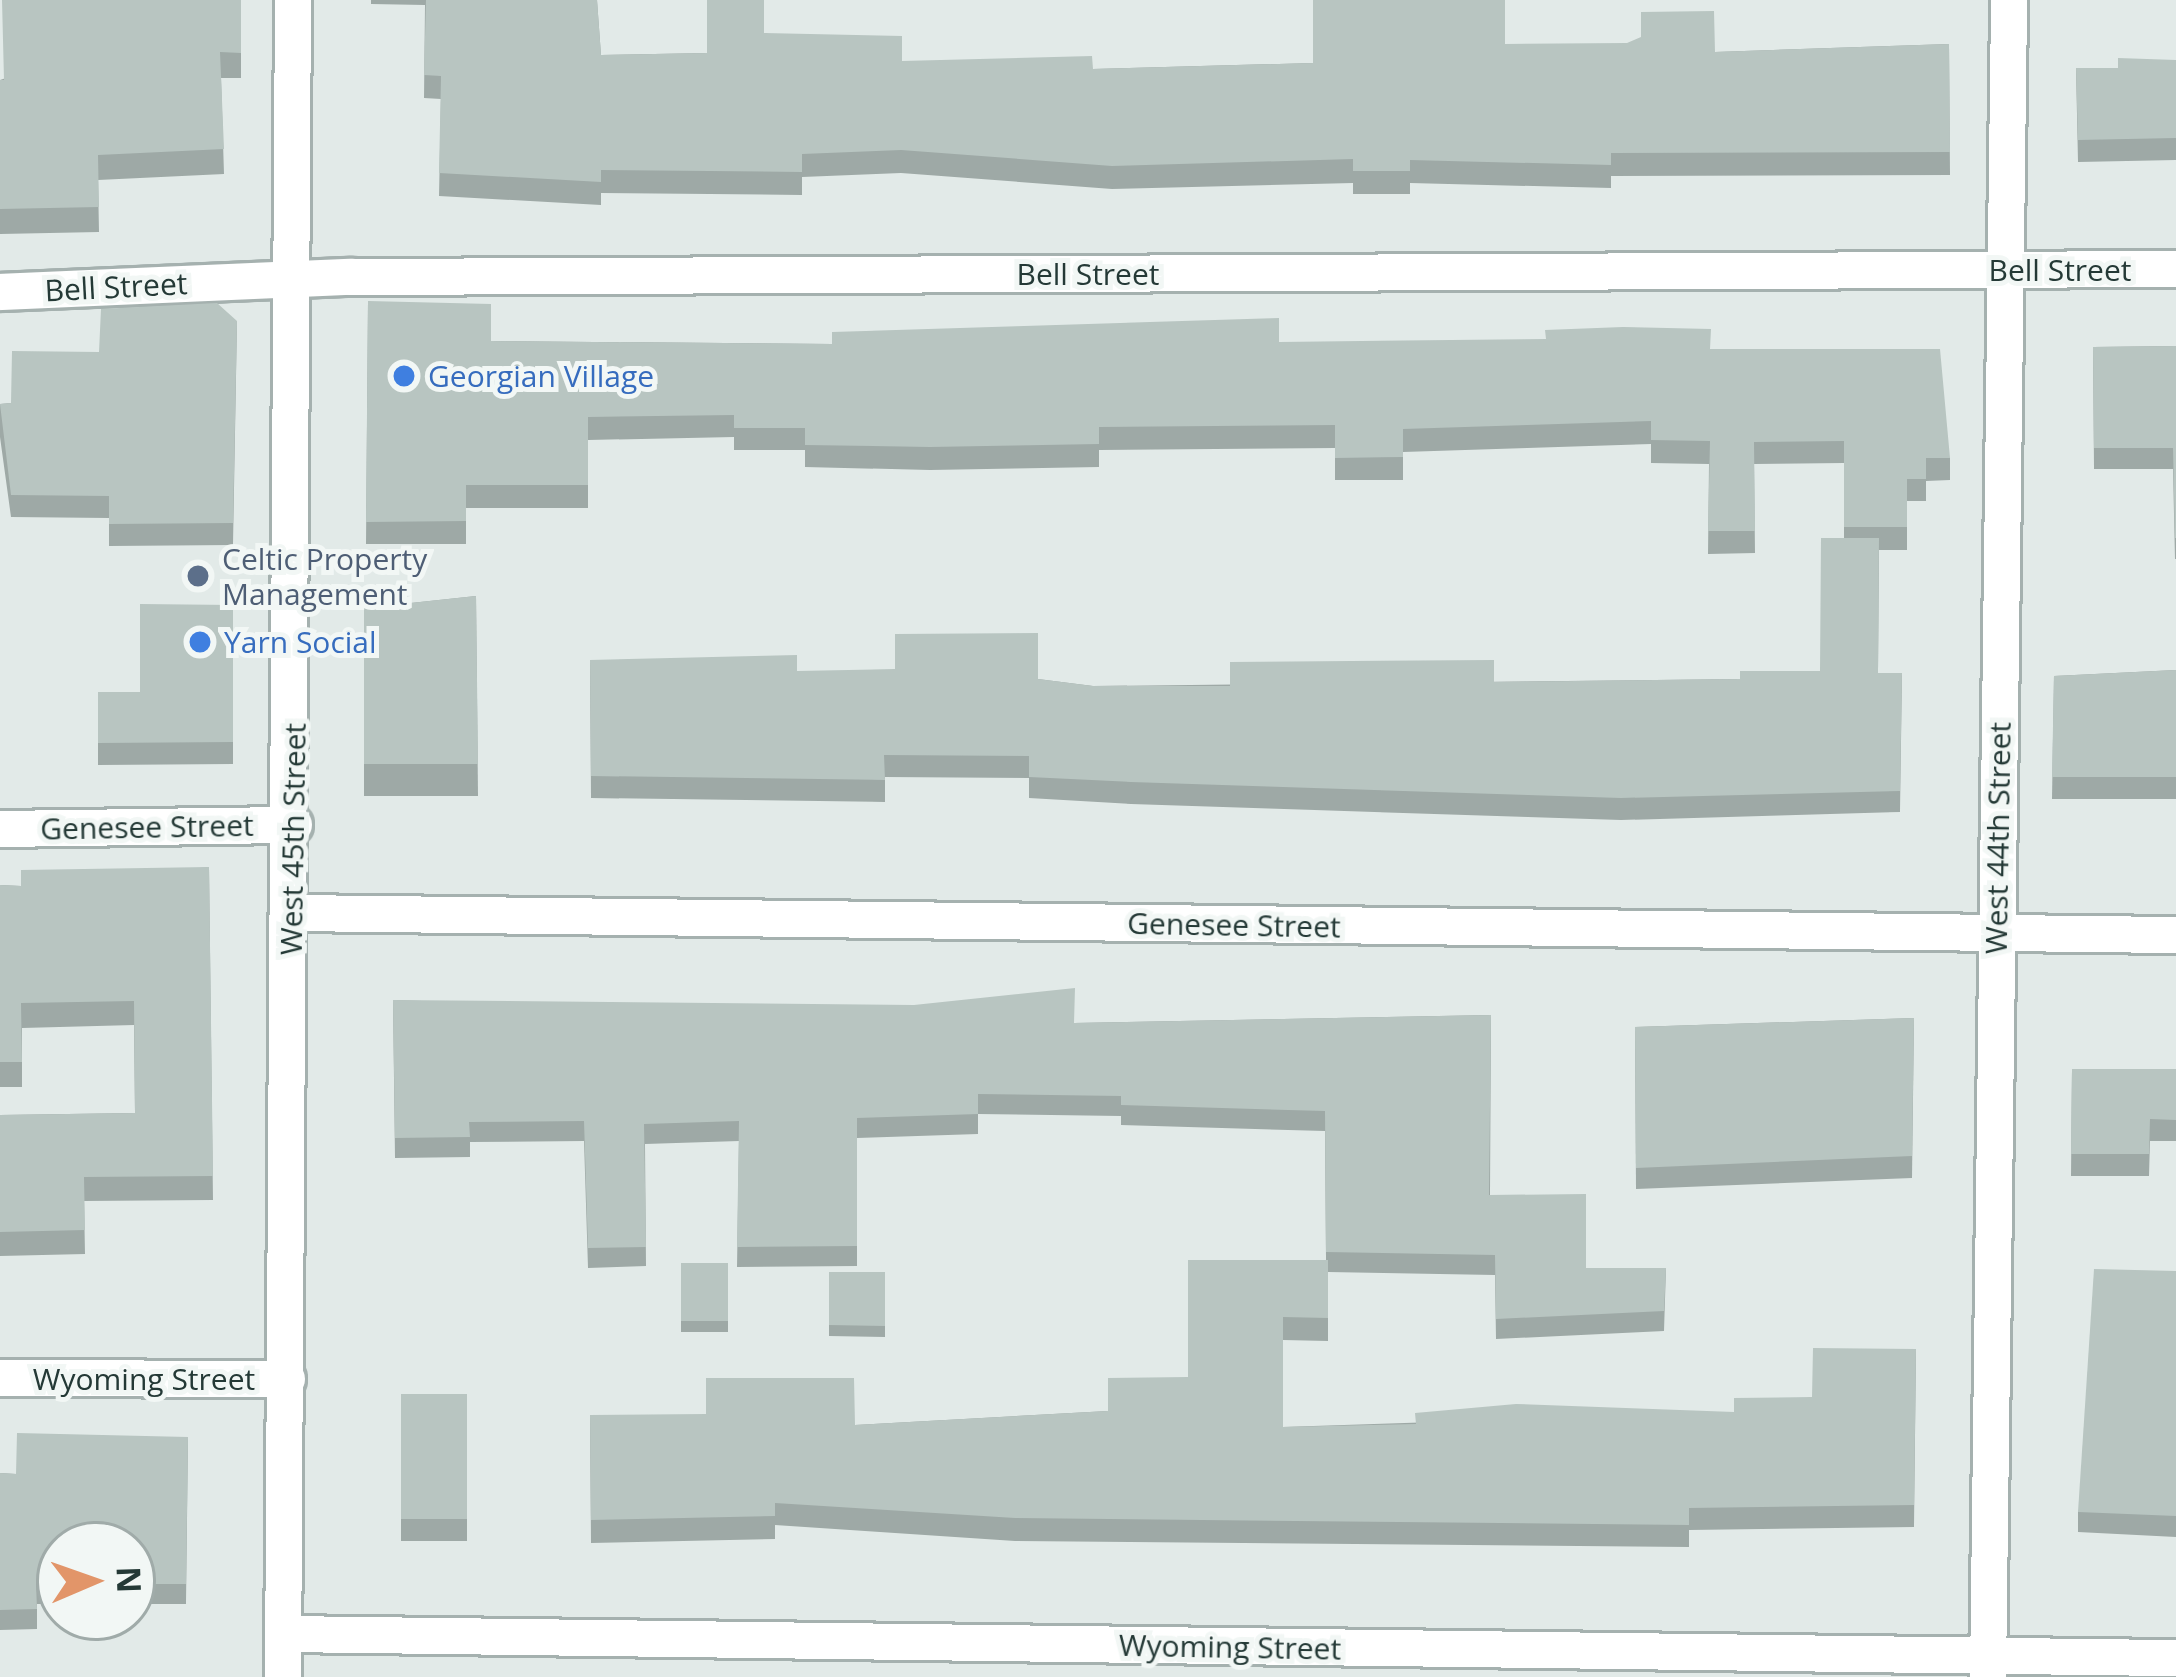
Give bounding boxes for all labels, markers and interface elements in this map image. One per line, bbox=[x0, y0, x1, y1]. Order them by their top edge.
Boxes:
street label: Bell Street bbox=[1989, 252, 2131, 288]
street label: Bell Street bbox=[1017, 256, 1159, 292]
street label: Bell Street bbox=[44, 265, 188, 309]
place label: Georgian Village bbox=[428, 358, 654, 394]
marker: Georgian Village bbox=[391, 363, 417, 389]
place label: Celtic Property Management bbox=[222, 541, 427, 612]
marker: Celtic Property Management bbox=[185, 563, 211, 589]
place label: Yarn Social bbox=[224, 624, 377, 660]
marker: Yarn Social bbox=[187, 629, 213, 655]
street label: West 44th Street bbox=[1978, 722, 2018, 954]
street label: West 45th Street bbox=[273, 723, 313, 955]
street label: Genesee Street bbox=[40, 807, 254, 847]
street label: Genesee Street bbox=[1127, 905, 1341, 945]
street label: Wyoming Street bbox=[33, 1361, 255, 1397]
north arrow bbox=[36, 1521, 156, 1641]
text: N bbox=[107, 1566, 152, 1594]
street label: Wyoming Street bbox=[1119, 1627, 1341, 1667]

